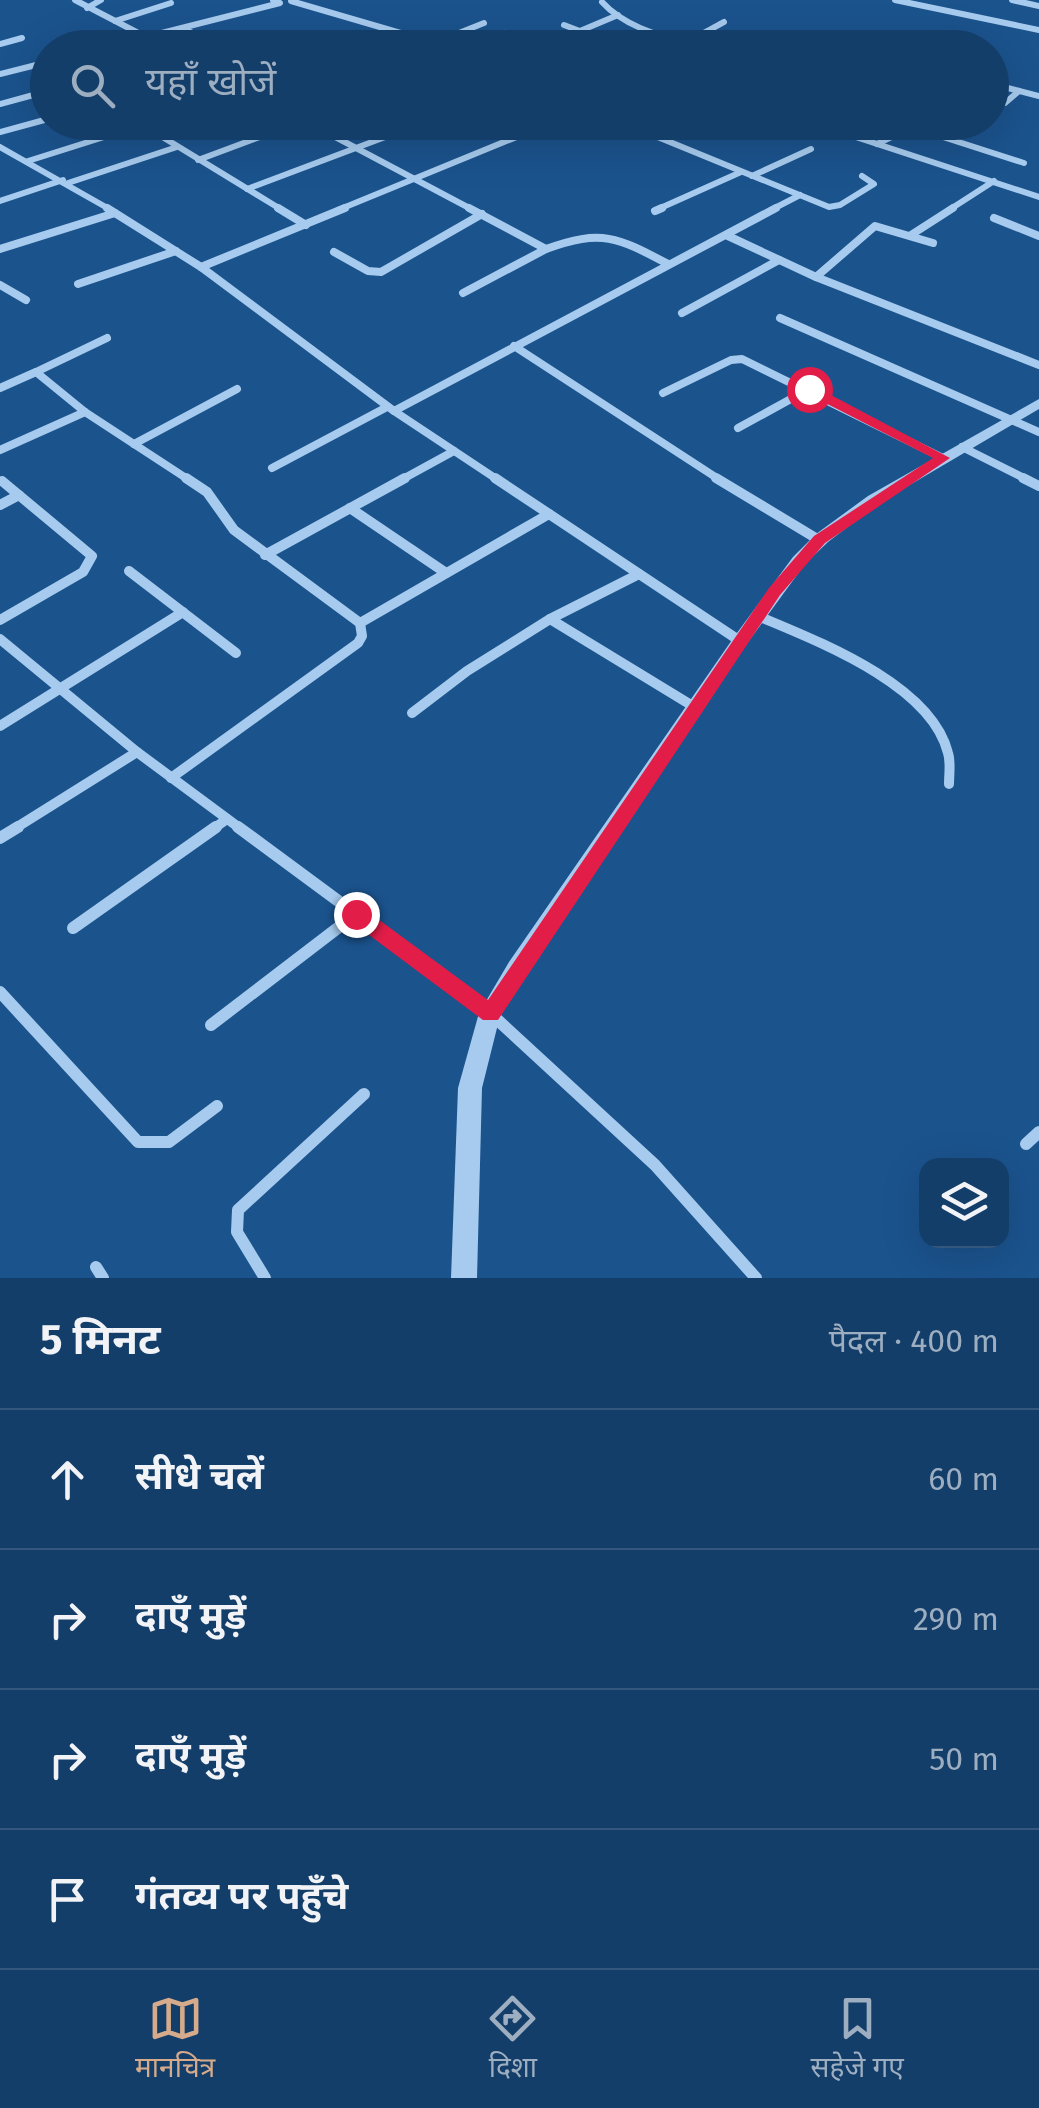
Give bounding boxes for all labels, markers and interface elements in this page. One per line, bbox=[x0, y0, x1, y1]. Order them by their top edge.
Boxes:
search box bbox=[30, 30, 1009, 140]
icon: search bbox=[65, 58, 120, 113]
text: यहाँ खोजें bbox=[145, 59, 276, 105]
route start bbox=[787, 367, 833, 413]
route end bbox=[334, 892, 380, 938]
map controls bbox=[919, 1158, 1009, 1248]
button: layers bbox=[919, 1158, 1009, 1248]
text: 5 मिनट bbox=[40, 1315, 161, 1365]
text: पैदल · 400 m bbox=[829, 1322, 999, 1360]
icon: ahead bbox=[40, 1452, 95, 1507]
text: सीधे चलें bbox=[135, 1453, 264, 1499]
text: 60 m bbox=[928, 1460, 999, 1498]
icon: right bbox=[40, 1592, 95, 1647]
text: दाएँ मुड़ें bbox=[135, 1593, 246, 1639]
text: 290 m bbox=[913, 1600, 999, 1638]
icon: right bbox=[40, 1732, 95, 1787]
text: दाएँ मुड़ें bbox=[135, 1733, 246, 1779]
text: 50 m bbox=[929, 1740, 999, 1778]
icon: arrive bbox=[40, 1872, 95, 1927]
text: गंतव्य पर पहुँचे bbox=[135, 1873, 348, 1919]
tab: मानचित्र bbox=[135, 1991, 215, 2088]
tab: दिशा bbox=[485, 1991, 540, 2088]
tab: सहेजे गए bbox=[811, 1991, 904, 2088]

